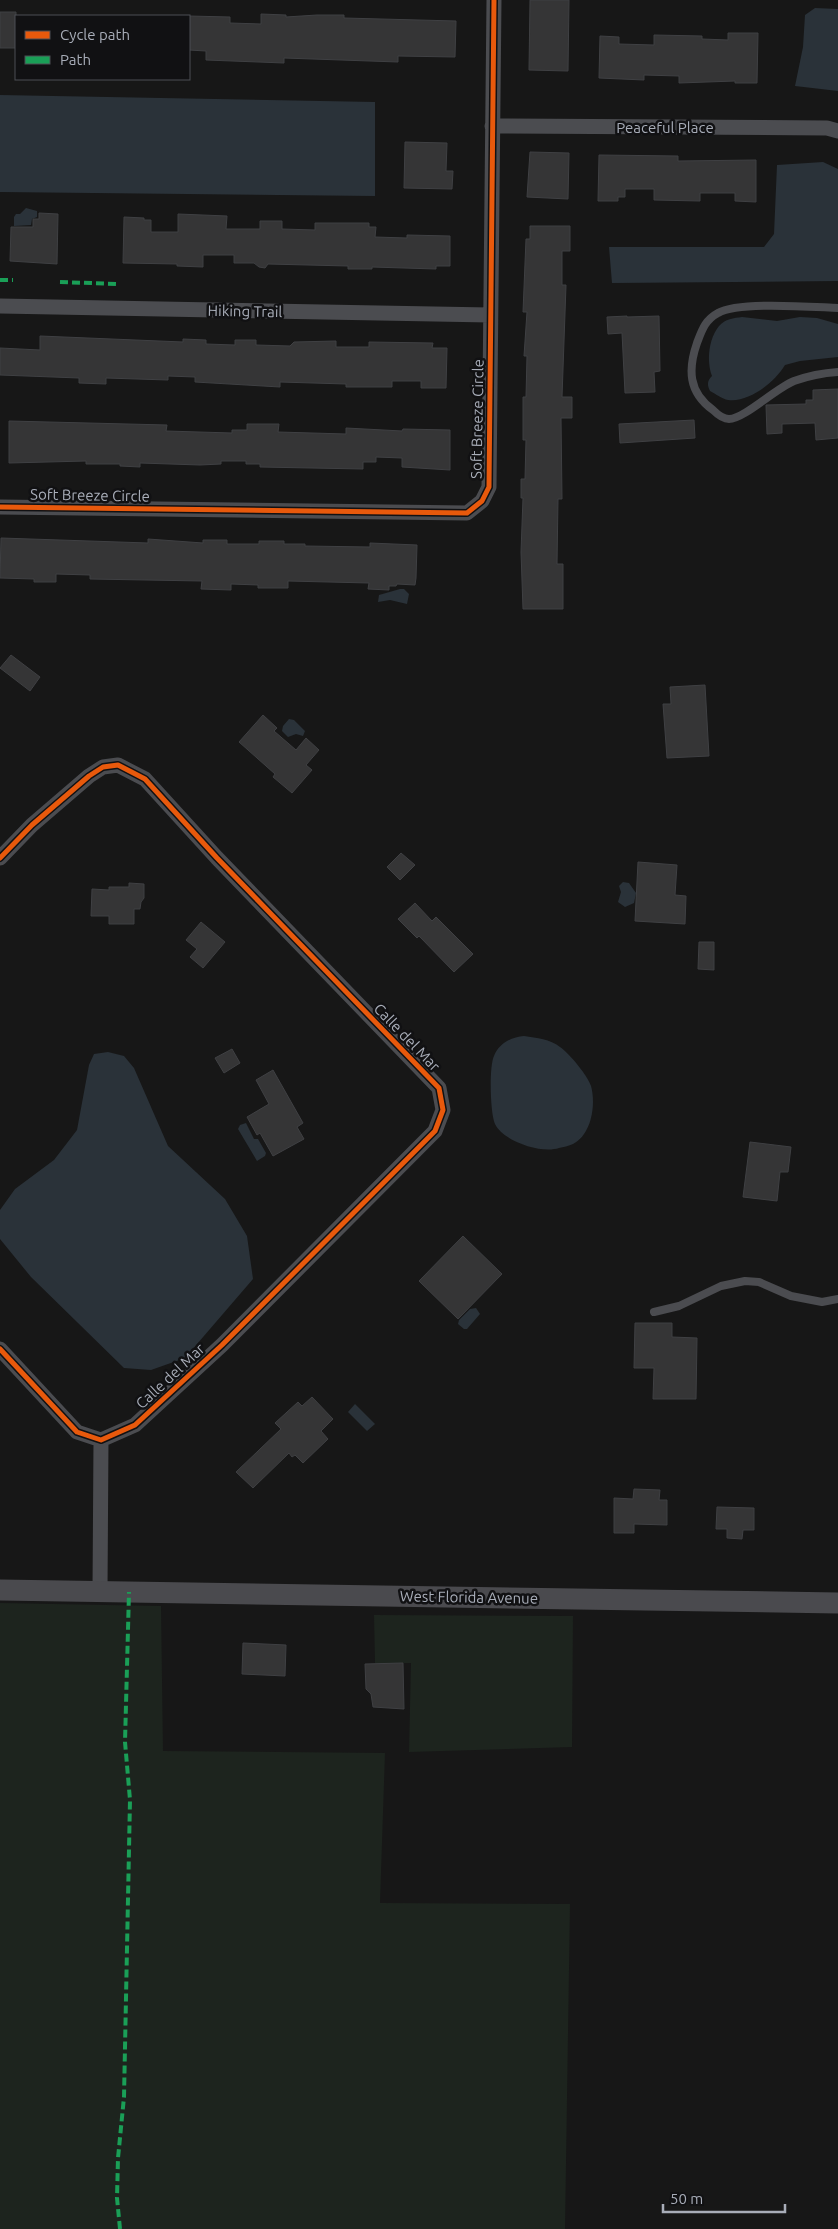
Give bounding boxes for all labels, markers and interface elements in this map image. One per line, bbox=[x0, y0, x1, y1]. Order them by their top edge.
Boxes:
legend bbox=[15, 15, 190, 80]
text: Cycle path bbox=[60, 26, 130, 43]
text: Path bbox=[60, 51, 91, 68]
street label: Peaceful Place bbox=[616, 119, 714, 136]
street label: Hiking Trail bbox=[207, 302, 283, 320]
street label: Soft Breeze Circle bbox=[467, 359, 487, 479]
street label: Soft Breeze Circle bbox=[30, 485, 150, 505]
street label: Calle del Mar bbox=[371, 1000, 444, 1075]
street label: Calle del Mar bbox=[132, 1340, 208, 1412]
street label: West Florida Avenue bbox=[400, 1587, 538, 1607]
scale bar bbox=[663, 2182, 786, 2214]
text: 50 m bbox=[670, 2190, 703, 2207]

